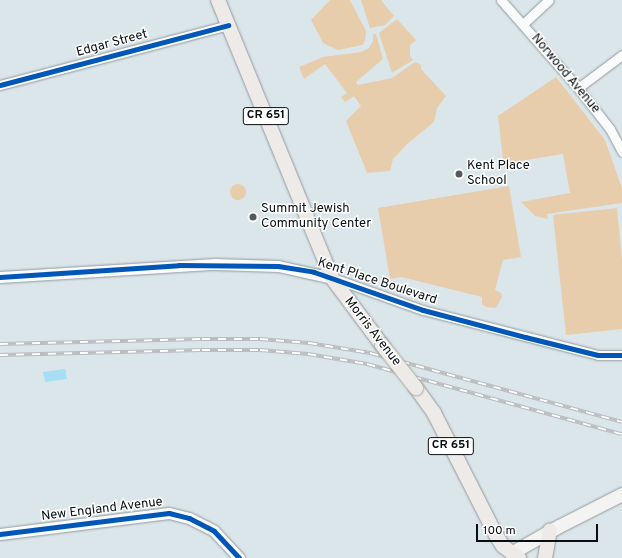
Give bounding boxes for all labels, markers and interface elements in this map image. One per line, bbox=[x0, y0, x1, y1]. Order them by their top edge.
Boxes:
street label: Edgar Street bbox=[75, 27, 149, 61]
street label: Norwood Avenue bbox=[527, 31, 603, 117]
road number: CR 651 bbox=[242, 106, 290, 126]
place label: Kent Place School bbox=[467, 159, 530, 190]
marker: Kent Place School bbox=[454, 169, 464, 179]
place label: Summit Jewish Community Center bbox=[261, 202, 371, 233]
marker: Summit Jewish Community Center bbox=[248, 212, 258, 222]
street label: Kent Place Boulevard bbox=[315, 255, 439, 309]
street label: Morris Avenue bbox=[340, 294, 404, 370]
road number: CR 651 bbox=[427, 436, 475, 456]
street label: New England Avenue bbox=[40, 495, 164, 525]
scale bar bbox=[478, 516, 600, 542]
text: 100 m bbox=[483, 523, 516, 539]

